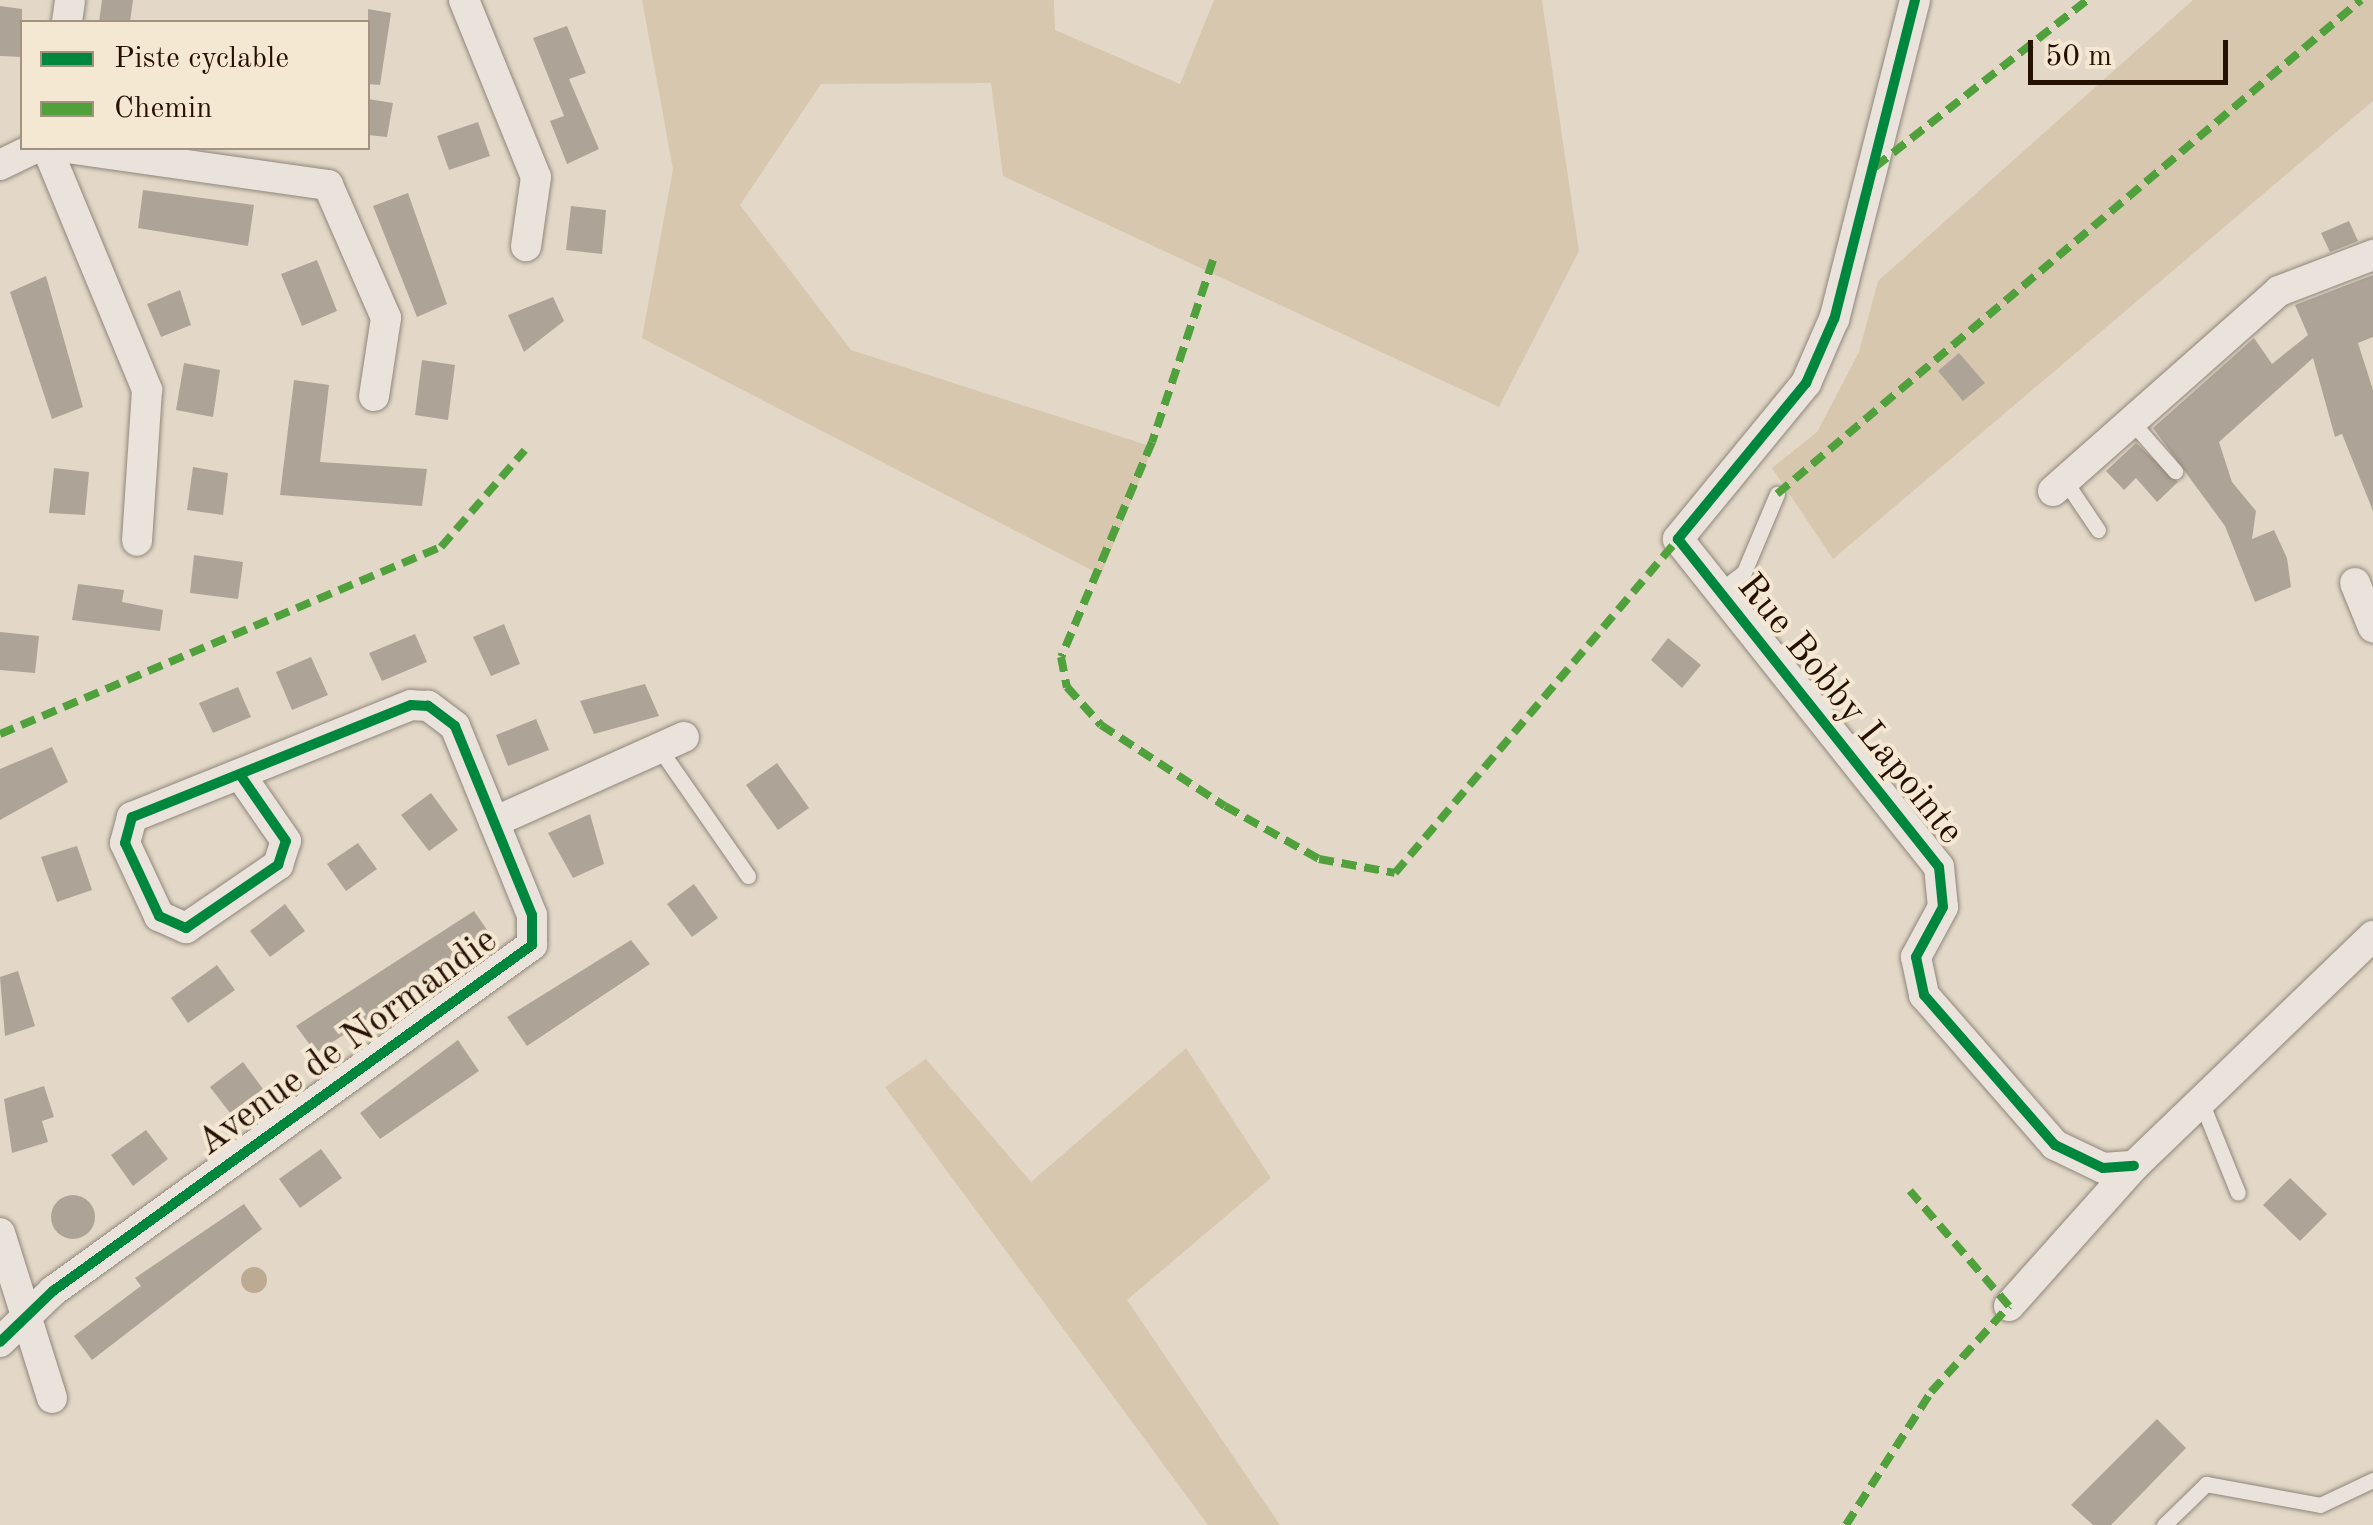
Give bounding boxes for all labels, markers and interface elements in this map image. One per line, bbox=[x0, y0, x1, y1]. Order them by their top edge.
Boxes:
legend bbox=[20, 20, 370, 150]
scale bar bbox=[2033, 20, 2233, 82]
text: 50 m bbox=[2045, 42, 2112, 72]
text: Piste cyclable bbox=[114, 44, 289, 74]
text: Chemin bbox=[114, 94, 212, 124]
street label: Rue Bobby Lapointe bbox=[1726, 566, 1972, 854]
street label: Avenue de Normandie bbox=[189, 919, 507, 1167]

